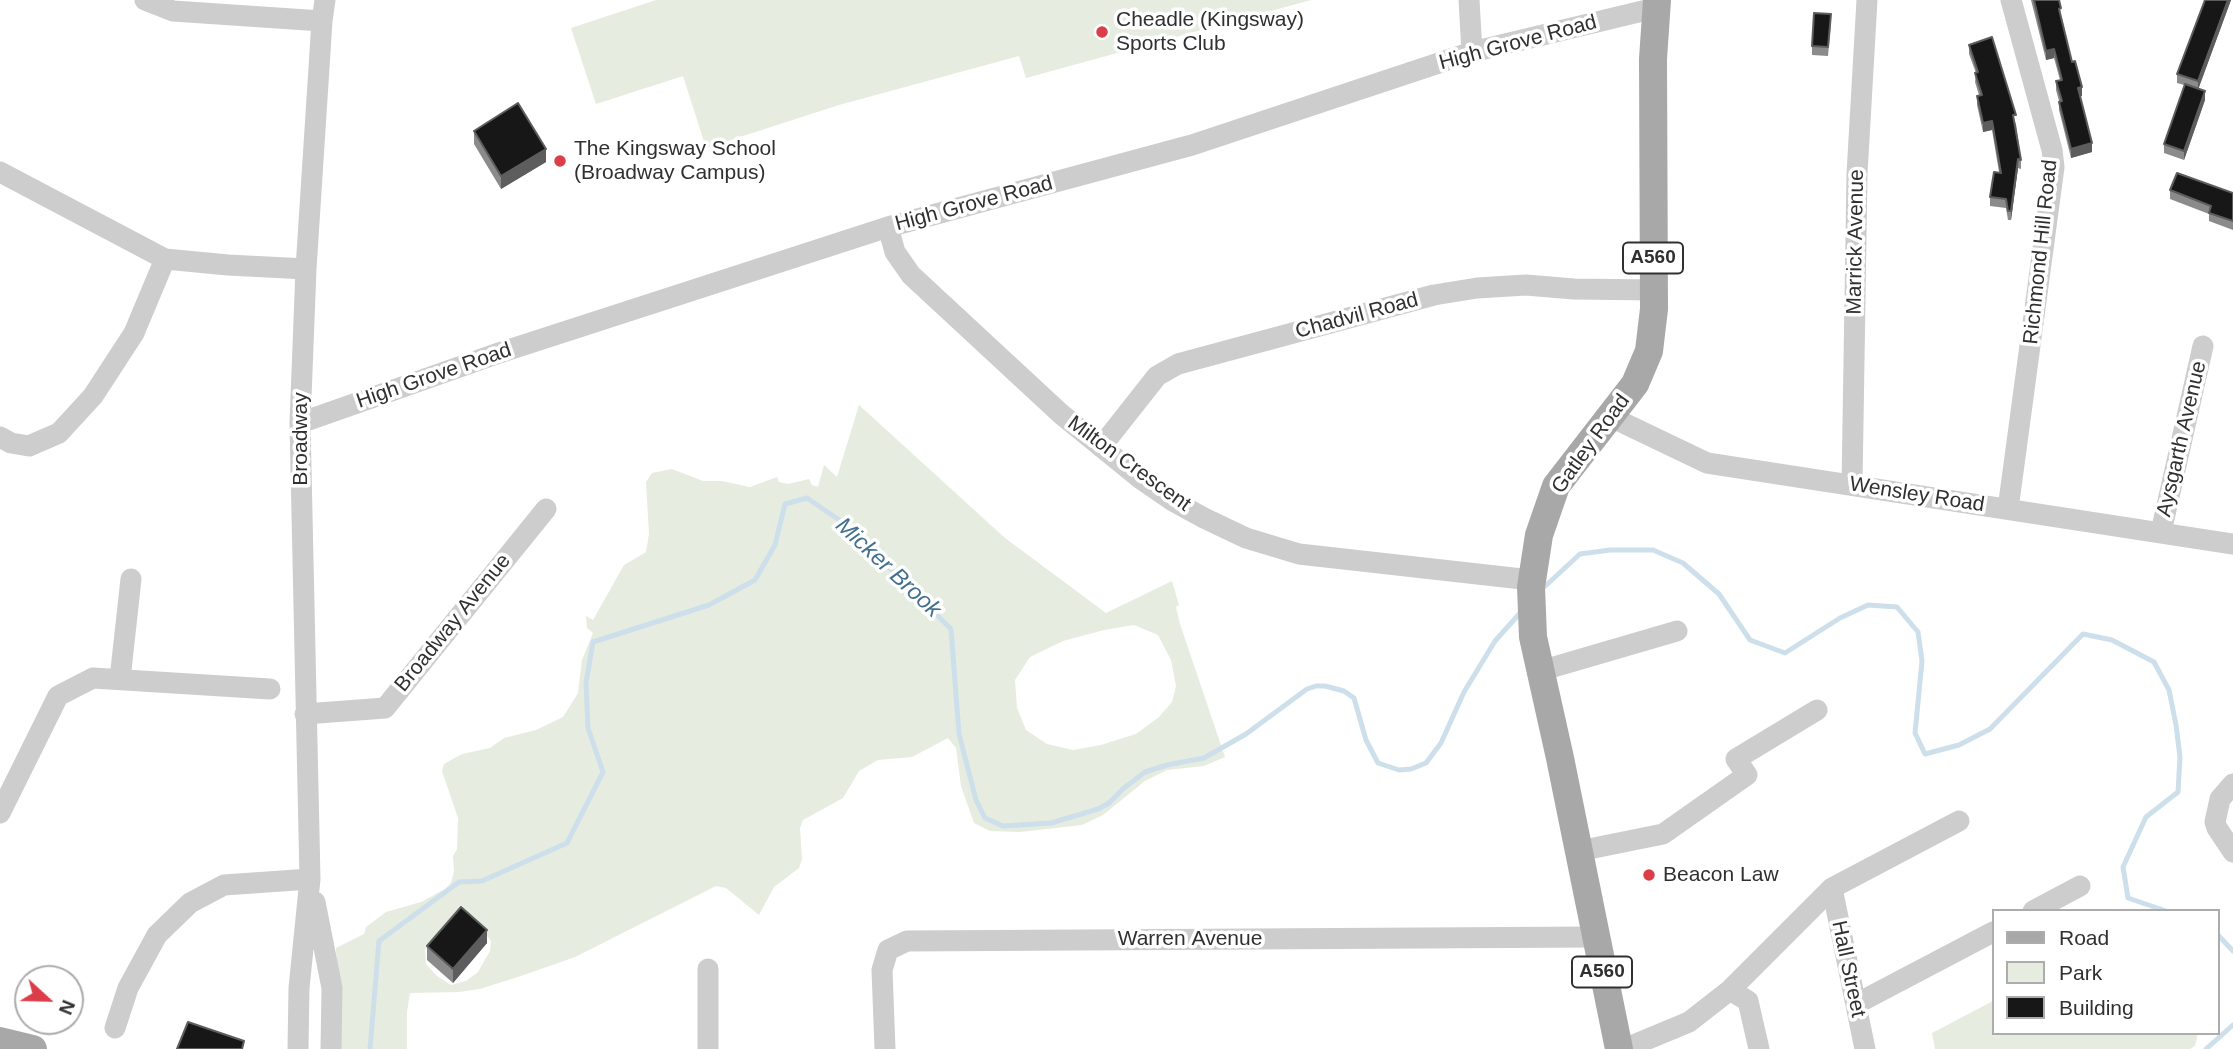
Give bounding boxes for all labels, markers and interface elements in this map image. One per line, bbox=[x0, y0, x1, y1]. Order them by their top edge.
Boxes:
place label: Cheadle (Kingsway) Sports Club bbox=[1116, 7, 1304, 57]
street label: High Grove Road bbox=[1436, 10, 1600, 76]
marker: Cheadle (Kingsway) Sports Club bbox=[1094, 24, 1110, 40]
place label: The Kingsway School (Broadway Campus) bbox=[574, 136, 776, 186]
marker: The Kingsway School (Broadway Campus) bbox=[552, 153, 568, 169]
street label: Richmond Hill Road bbox=[2019, 158, 2063, 346]
street label: Marrick Avenue bbox=[1842, 169, 1870, 315]
street label: High Grove Road bbox=[892, 171, 1056, 237]
road number: A560 bbox=[1623, 242, 1683, 274]
street label: Chadvil Road bbox=[1293, 288, 1421, 344]
street label: High Grove Road bbox=[353, 338, 515, 414]
street label: Aysgarth Avenue bbox=[2152, 359, 2212, 519]
street label: Gatley Road bbox=[1547, 389, 1635, 499]
street label: Broadway bbox=[288, 392, 314, 486]
street label: Milton Crescent bbox=[1063, 411, 1195, 517]
street label: Wensley Road bbox=[1848, 472, 1986, 518]
water label: Micker Brook bbox=[830, 512, 946, 624]
street label: Broadway Avenue bbox=[390, 549, 516, 697]
place label: Beacon Law bbox=[1663, 862, 1779, 888]
marker: Beacon Law bbox=[1641, 867, 1657, 883]
legend bbox=[1992, 909, 2219, 1035]
street label: Hall Street bbox=[1825, 918, 1871, 1020]
street label: Warren Avenue bbox=[1118, 926, 1262, 952]
text: Road bbox=[2059, 926, 2109, 949]
road number: A560 bbox=[1572, 956, 1632, 988]
text: Park bbox=[2059, 961, 2102, 984]
north arrow bbox=[14, 965, 84, 1035]
text: Building bbox=[2059, 996, 2134, 1019]
text: N bbox=[55, 997, 79, 1018]

